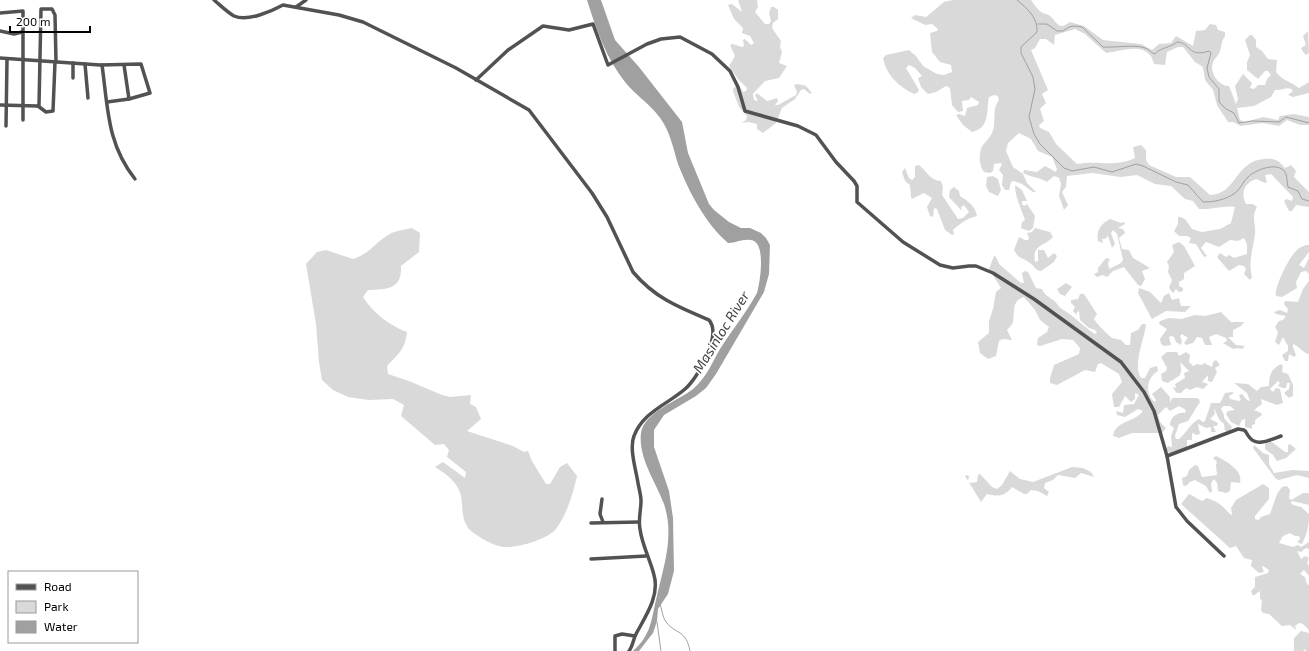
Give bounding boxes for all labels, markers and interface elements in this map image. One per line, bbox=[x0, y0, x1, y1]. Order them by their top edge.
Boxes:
scale bar bbox=[10, 8, 90, 34]
text: 200 m bbox=[16, 14, 50, 28]
water label: Masinloc River bbox=[689, 287, 753, 376]
legend bbox=[8, 571, 138, 643]
text: Road bbox=[44, 579, 72, 593]
text: Park bbox=[44, 599, 69, 613]
text: Water bbox=[44, 619, 78, 633]

